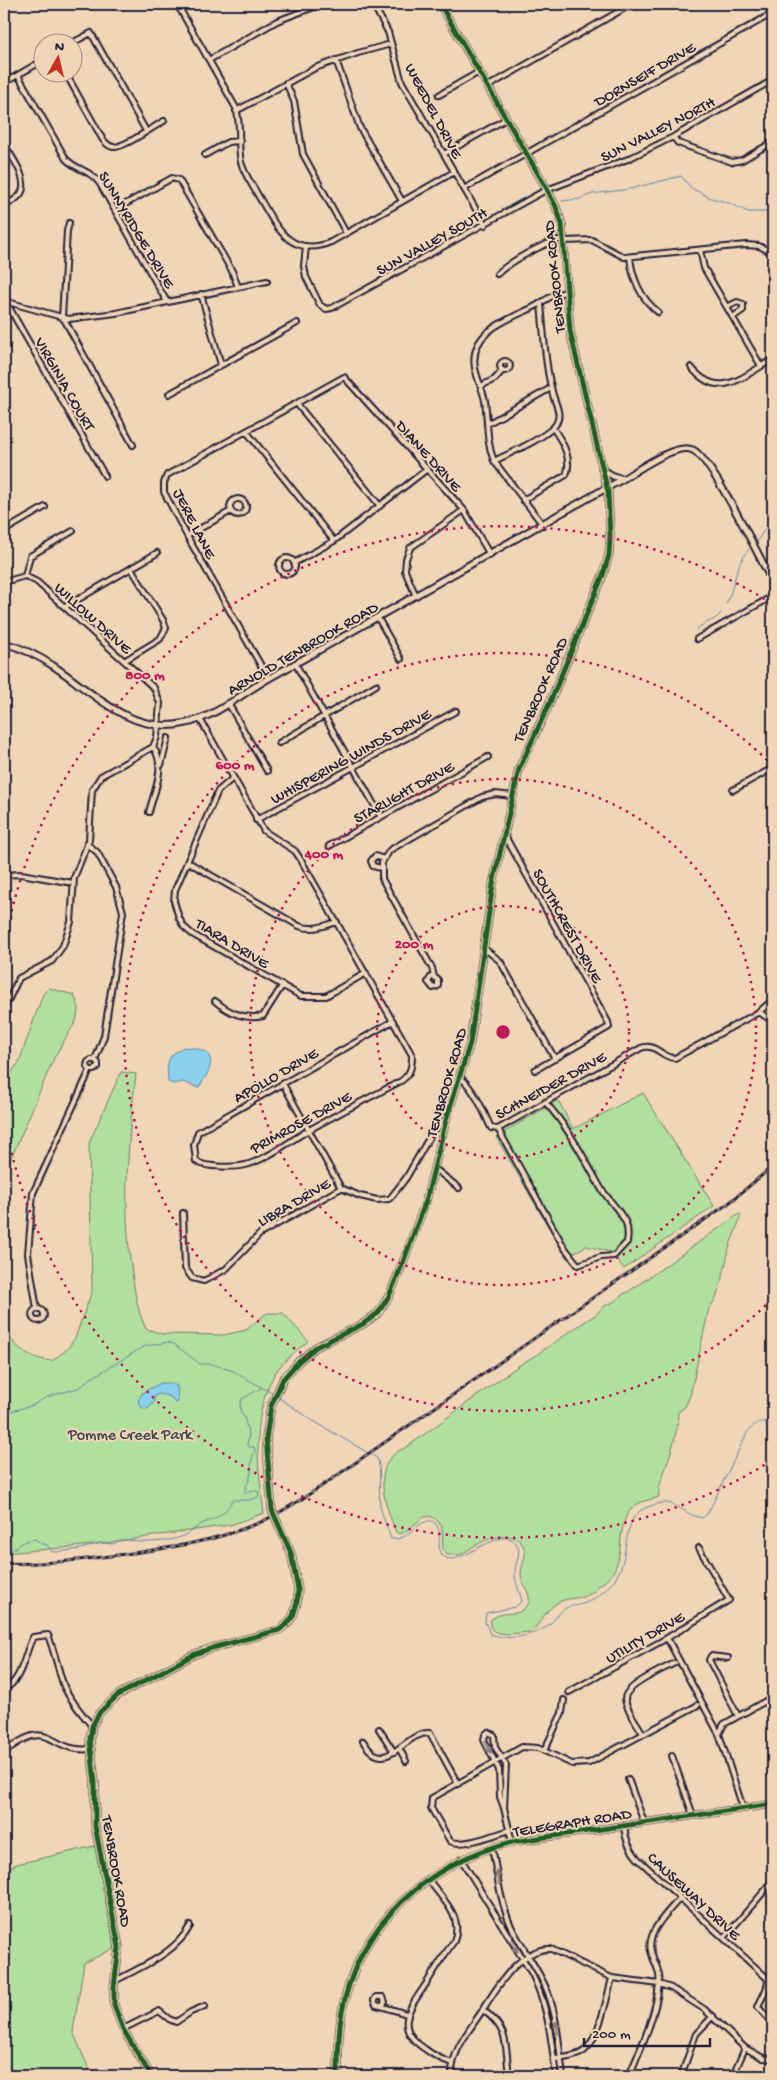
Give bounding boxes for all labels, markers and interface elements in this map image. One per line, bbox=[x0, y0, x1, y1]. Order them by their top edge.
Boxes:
north arrow bbox=[32, 32, 82, 82]
text: N bbox=[54, 39, 65, 57]
street label: DORNSEIF DRIVE bbox=[591, 39, 701, 113]
street label: WEEDEL DRIVE bbox=[399, 61, 465, 163]
street label: SUN VALLEY NORTH bbox=[598, 94, 720, 168]
street label: SUNNYRIDGE DRIVE bbox=[93, 169, 178, 294]
street label: SUN VALLEY SOUTH bbox=[374, 204, 492, 281]
street label: TENBROOK ROAD bbox=[541, 219, 572, 335]
street label: VIRGINIA COURT bbox=[28, 334, 98, 436]
street label: DIANE DRIVE bbox=[390, 417, 465, 498]
street label: JERE LANE bbox=[167, 486, 219, 564]
street label: WILLOW DRIVE bbox=[49, 580, 135, 660]
street label: ARNOLD TENBROOK ROAD bbox=[225, 599, 383, 701]
street label: TENBROOK ROAD bbox=[510, 634, 574, 747]
text: 800 m bbox=[125, 667, 165, 685]
street label: WHISPERING WINDS DRIVE bbox=[268, 706, 436, 810]
text: 600 m bbox=[216, 757, 255, 775]
street label: STARLIGHT DRIVE bbox=[351, 758, 459, 829]
text: 400 m bbox=[304, 846, 344, 864]
street label: SOUTHCREST DRIVE bbox=[527, 866, 606, 988]
street label: TIARA DRIVE bbox=[190, 915, 272, 975]
text: 200 m bbox=[395, 936, 434, 954]
centre of rings bbox=[494, 1023, 512, 1041]
street label: TENBROOK ROAD bbox=[423, 1026, 473, 1141]
street label: APOLLO DRIVE bbox=[231, 1045, 323, 1109]
street label: SCHNEIDER DRIVE bbox=[493, 1048, 611, 1125]
street label: PRIMROSE DRIVE bbox=[247, 1088, 357, 1160]
street label: LIBRA DRIVE bbox=[255, 1175, 335, 1233]
park label: Pomme Creek Park bbox=[67, 1427, 194, 1446]
street label: UTILITY DRIVE bbox=[603, 1608, 689, 1669]
one-way arrow bbox=[484, 1740, 492, 1755]
street label: TELEGRAPH ROAD bbox=[511, 1806, 634, 1843]
street label: TENBROOK ROAD bbox=[95, 1813, 134, 1929]
street label: CAUSEWAY DRIVE bbox=[642, 1850, 744, 1946]
one-way arrow bbox=[493, 1870, 501, 1886]
one-way arrow bbox=[509, 1939, 519, 1952]
scale bar bbox=[584, 2015, 711, 2047]
one-way arrow bbox=[553, 2020, 561, 2036]
text: 200 m bbox=[592, 2026, 631, 2044]

